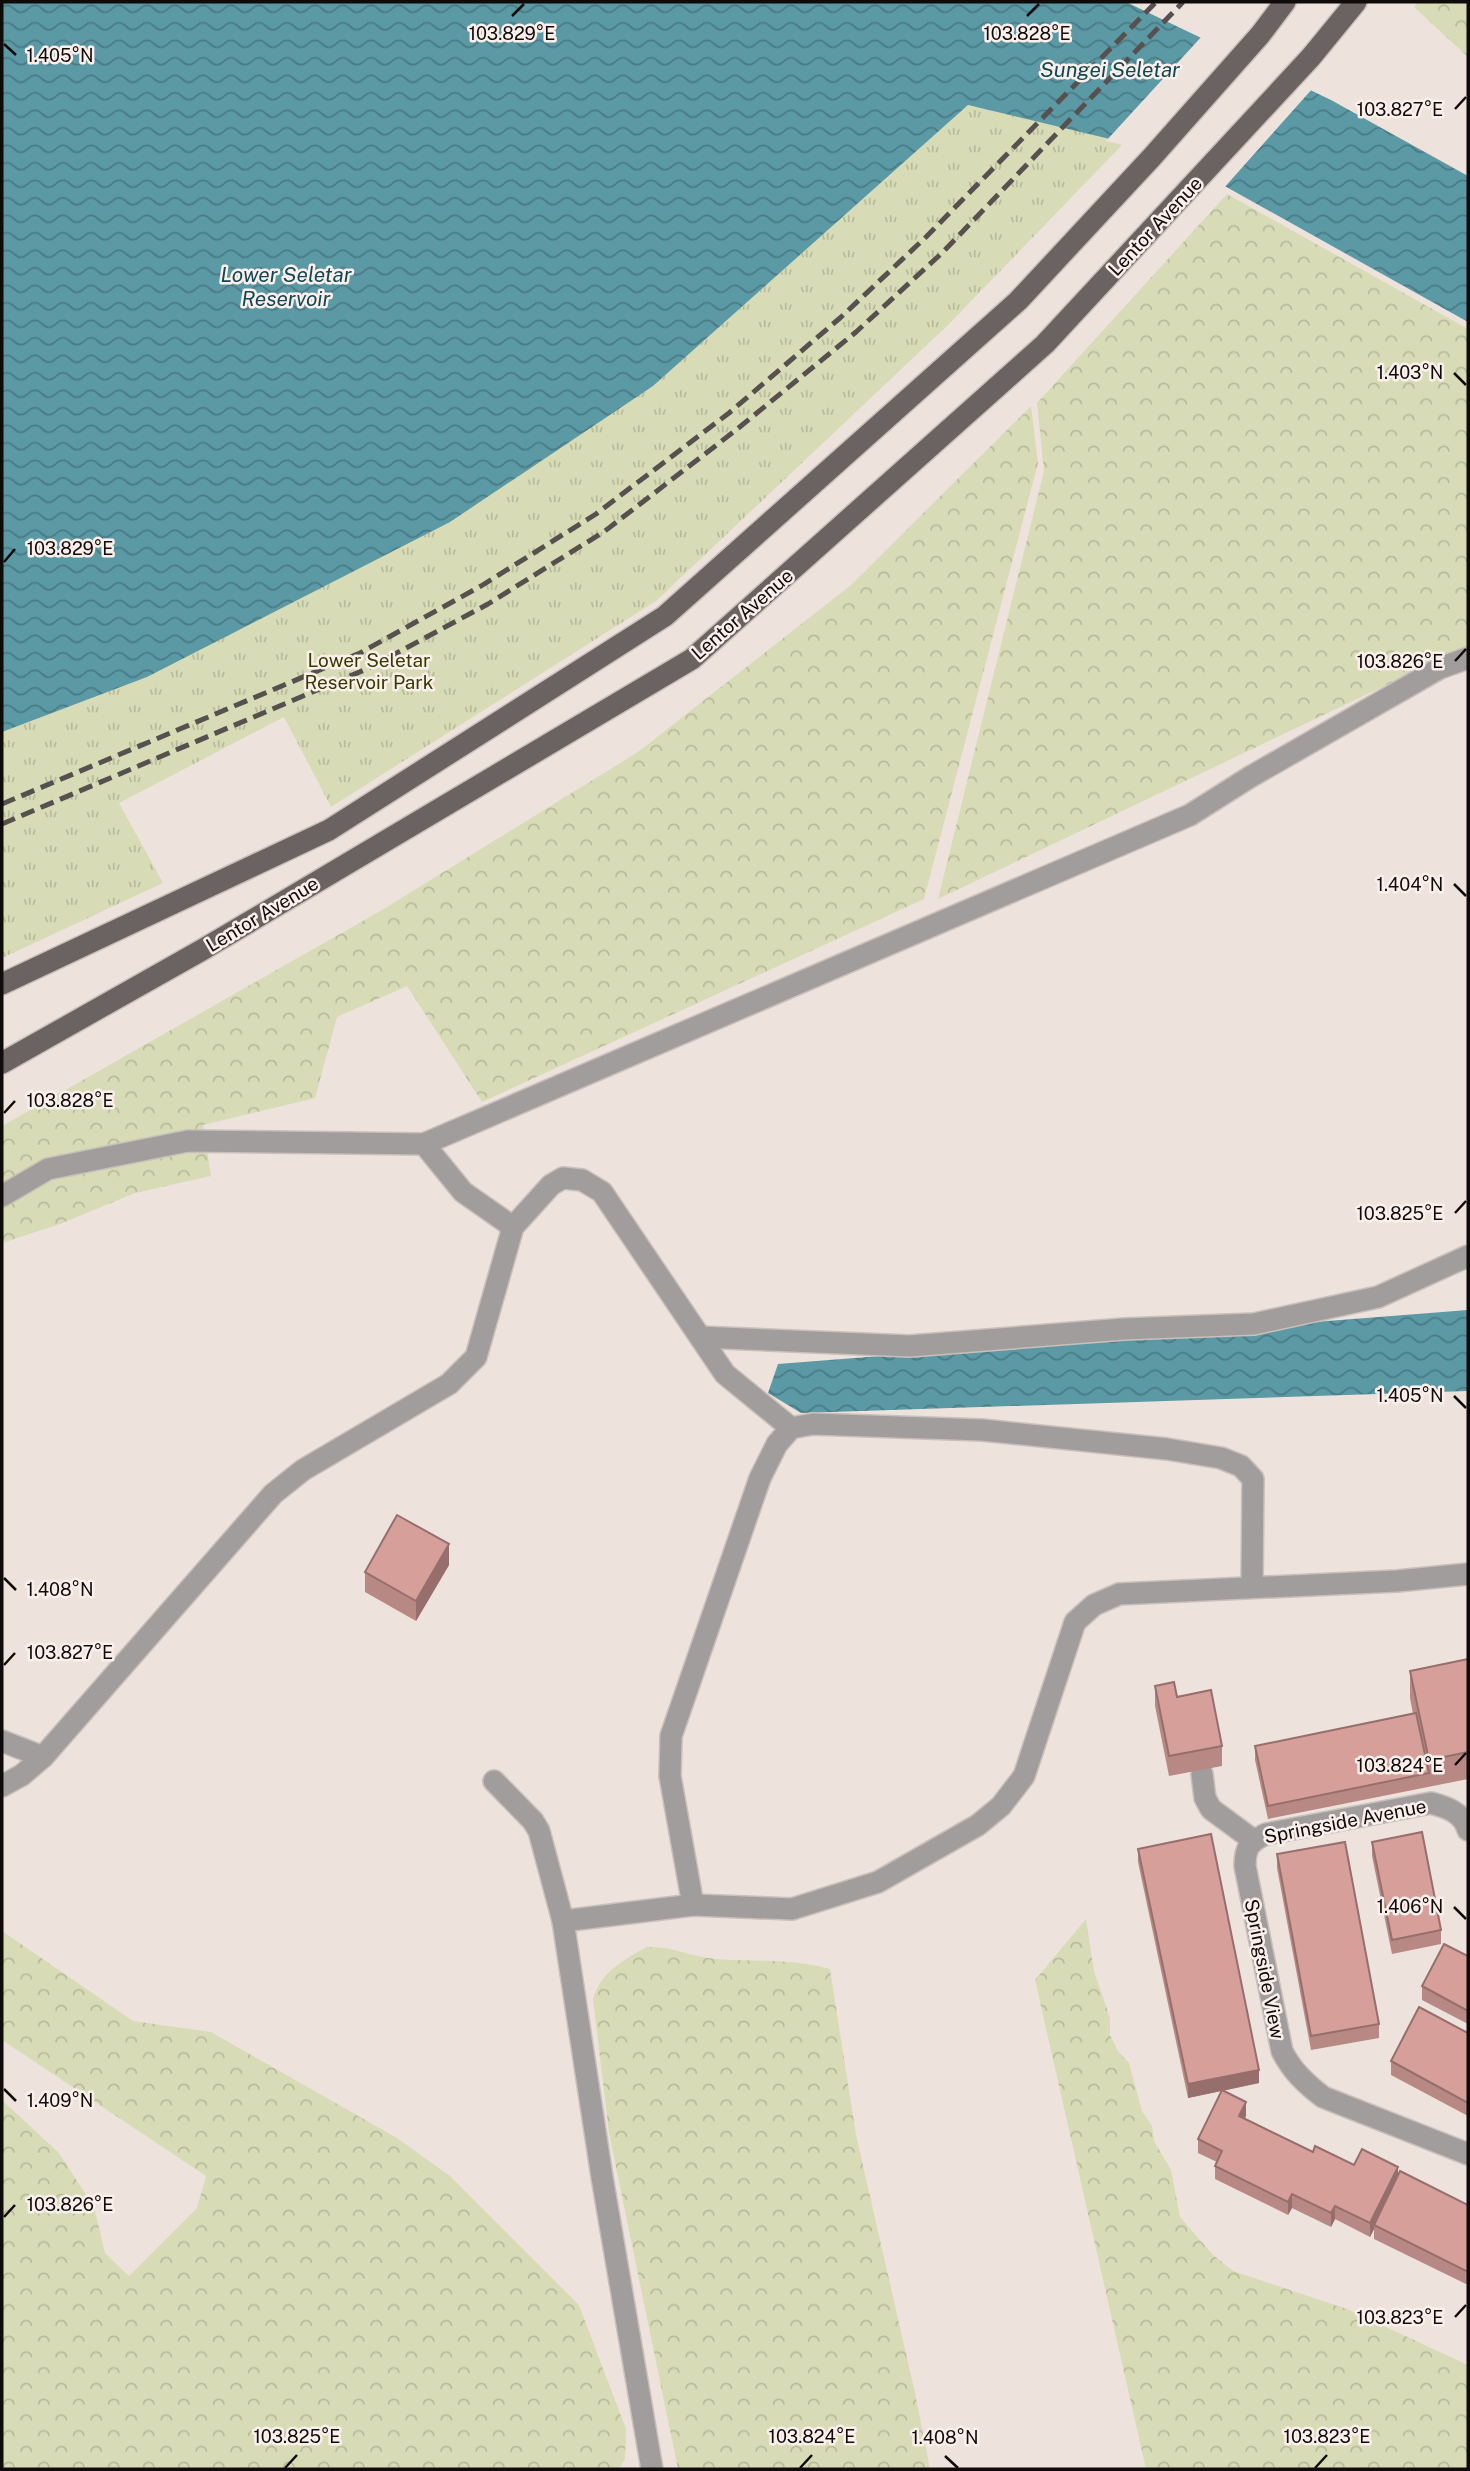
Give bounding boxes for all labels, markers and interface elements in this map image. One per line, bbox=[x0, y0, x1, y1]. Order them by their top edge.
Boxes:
text: 103.829°E bbox=[469, 23, 555, 44]
text: 103.828°E bbox=[983, 23, 1071, 44]
text: 1.405°N bbox=[26, 45, 94, 66]
water label: Sungei Seletar bbox=[1040, 57, 1181, 82]
text: 103.827°E bbox=[1357, 99, 1443, 120]
street label: Lentor Avenue bbox=[1104, 172, 1206, 280]
water label: Lower Seletar Reservoir bbox=[220, 262, 353, 311]
text: 1.403°N bbox=[1377, 362, 1443, 383]
text: 103.829°E bbox=[27, 538, 113, 559]
street label: Lentor Avenue bbox=[687, 564, 797, 664]
park label: Lower Seletar Reservoir Park bbox=[305, 649, 434, 693]
text: 103.826°E bbox=[1357, 651, 1443, 672]
street label: Lentor Avenue bbox=[202, 872, 322, 956]
text: 1.404°N bbox=[1377, 874, 1443, 895]
text: 103.828°E bbox=[26, 1090, 114, 1111]
text: 103.825°E bbox=[1356, 1203, 1444, 1224]
text: 1.405°N bbox=[1376, 1385, 1444, 1406]
text: 1.408°N bbox=[26, 1579, 94, 1600]
text: 103.827°E bbox=[27, 1642, 113, 1663]
text: 103.824°E bbox=[1357, 1755, 1443, 1776]
street label: Springside Avenue bbox=[1262, 1794, 1428, 1848]
text: 1.406°N bbox=[1377, 1896, 1443, 1917]
street label: Springside View bbox=[1241, 1897, 1289, 2041]
text: 1.409°N bbox=[27, 2090, 93, 2111]
text: 103.826°E bbox=[27, 2194, 113, 2215]
text: 103.823°E bbox=[1357, 2307, 1443, 2328]
text: 103.825°E bbox=[253, 2426, 341, 2447]
text: 103.824°E bbox=[769, 2426, 855, 2447]
text: 103.823°E bbox=[1284, 2426, 1370, 2447]
text: 1.408°N bbox=[911, 2427, 979, 2448]

